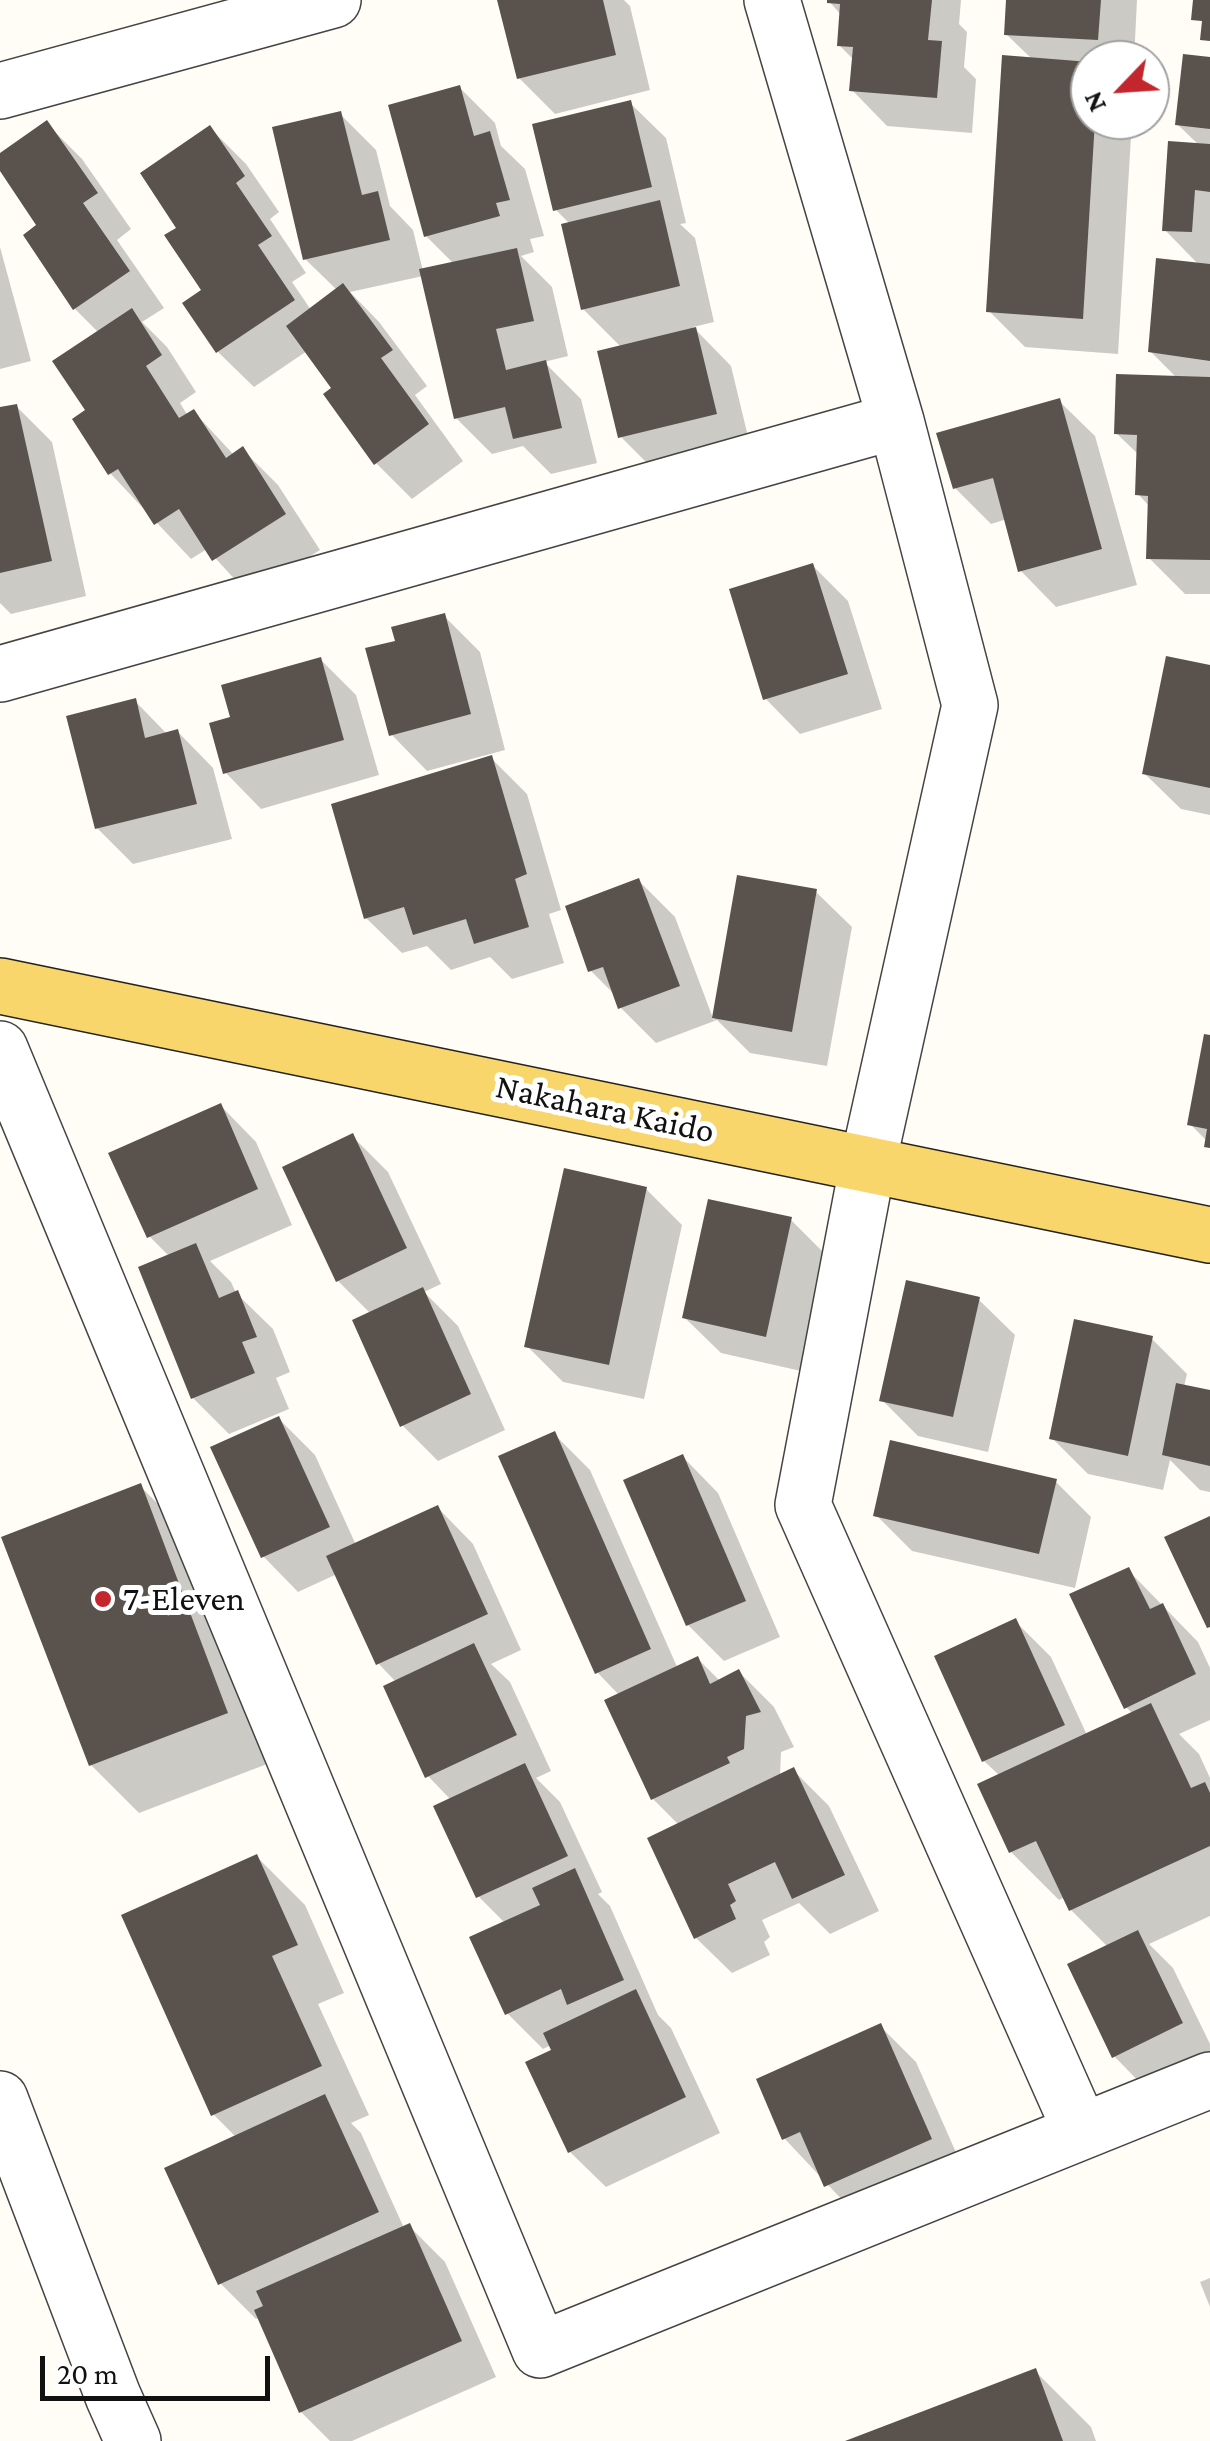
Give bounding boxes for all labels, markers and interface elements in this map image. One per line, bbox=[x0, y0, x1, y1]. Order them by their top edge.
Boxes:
north arrow bbox=[1070, 40, 1170, 140]
text: N bbox=[1076, 87, 1112, 117]
street label: Nakahara Kaido bbox=[492, 1065, 718, 1153]
place label: 7-Eleven bbox=[123, 1578, 245, 1620]
marker: 7-Eleven bbox=[92, 1588, 114, 1610]
scale bar bbox=[45, 2336, 275, 2398]
text: 20 m bbox=[57, 2357, 118, 2390]

